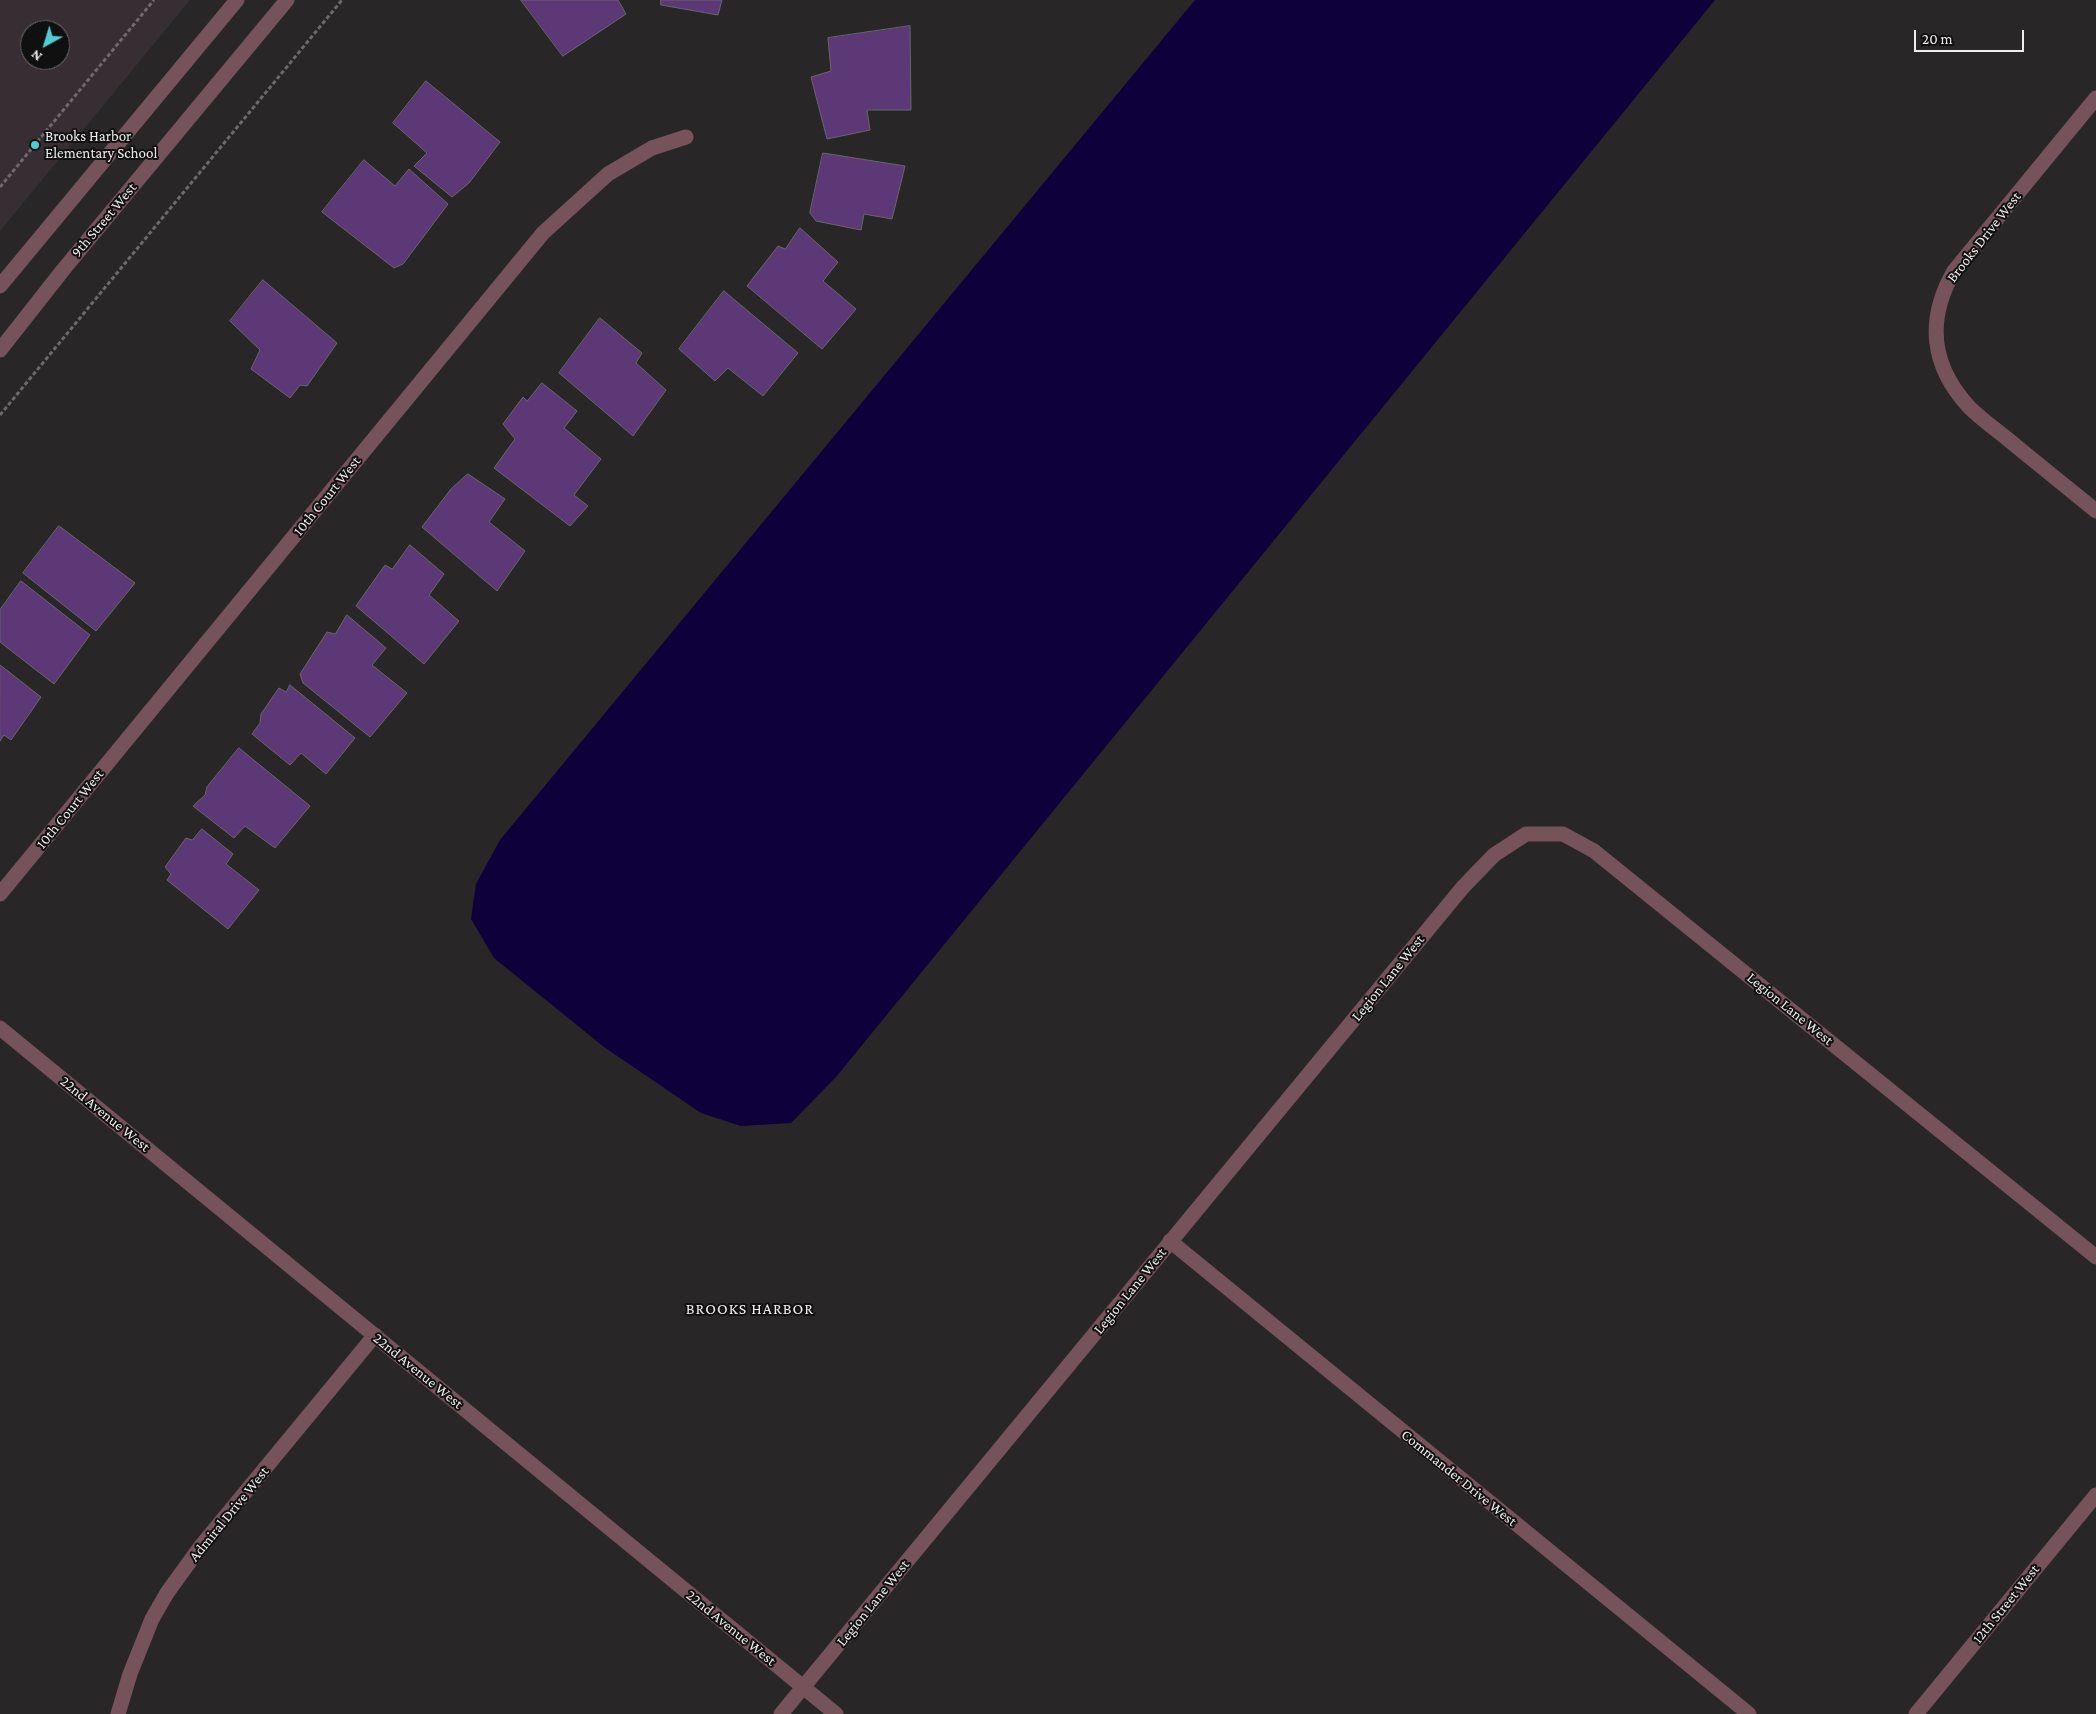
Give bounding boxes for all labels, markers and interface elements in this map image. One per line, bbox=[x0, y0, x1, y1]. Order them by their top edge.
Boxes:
north arrow bbox=[20, 20, 70, 70]
scale bar bbox=[1916, 20, 2026, 52]
text: 20 m bbox=[1922, 31, 1953, 47]
text: N bbox=[27, 47, 45, 65]
place label: Brooks Harbor Elementary School bbox=[45, 127, 157, 162]
marker: Brooks Harbor Elementary School bbox=[29, 139, 41, 151]
street label: 9th Street West bbox=[68, 179, 140, 261]
street label: Brooks Drive West bbox=[1943, 188, 2025, 286]
street label: 10th Court West bbox=[289, 453, 365, 539]
street label: 10th Court West bbox=[32, 766, 108, 852]
street label: Legion Lane West bbox=[1348, 931, 1428, 1025]
street label: Legion Lane West bbox=[1743, 969, 1837, 1049]
street label: 22nd Avenue West bbox=[56, 1072, 154, 1156]
street label: Legion Lane West bbox=[1090, 1244, 1170, 1338]
district label: BROOKS HARBOR bbox=[684, 1299, 816, 1319]
street label: 22nd Avenue West bbox=[369, 1329, 467, 1413]
street label: Commander Drive West bbox=[1397, 1426, 1521, 1530]
street label: Admiral Drive West bbox=[185, 1463, 273, 1565]
street label: Legion Lane West bbox=[833, 1556, 913, 1650]
street label: 12th Street West bbox=[1969, 1561, 2043, 1647]
street label: 22nd Avenue West bbox=[682, 1586, 780, 1670]

